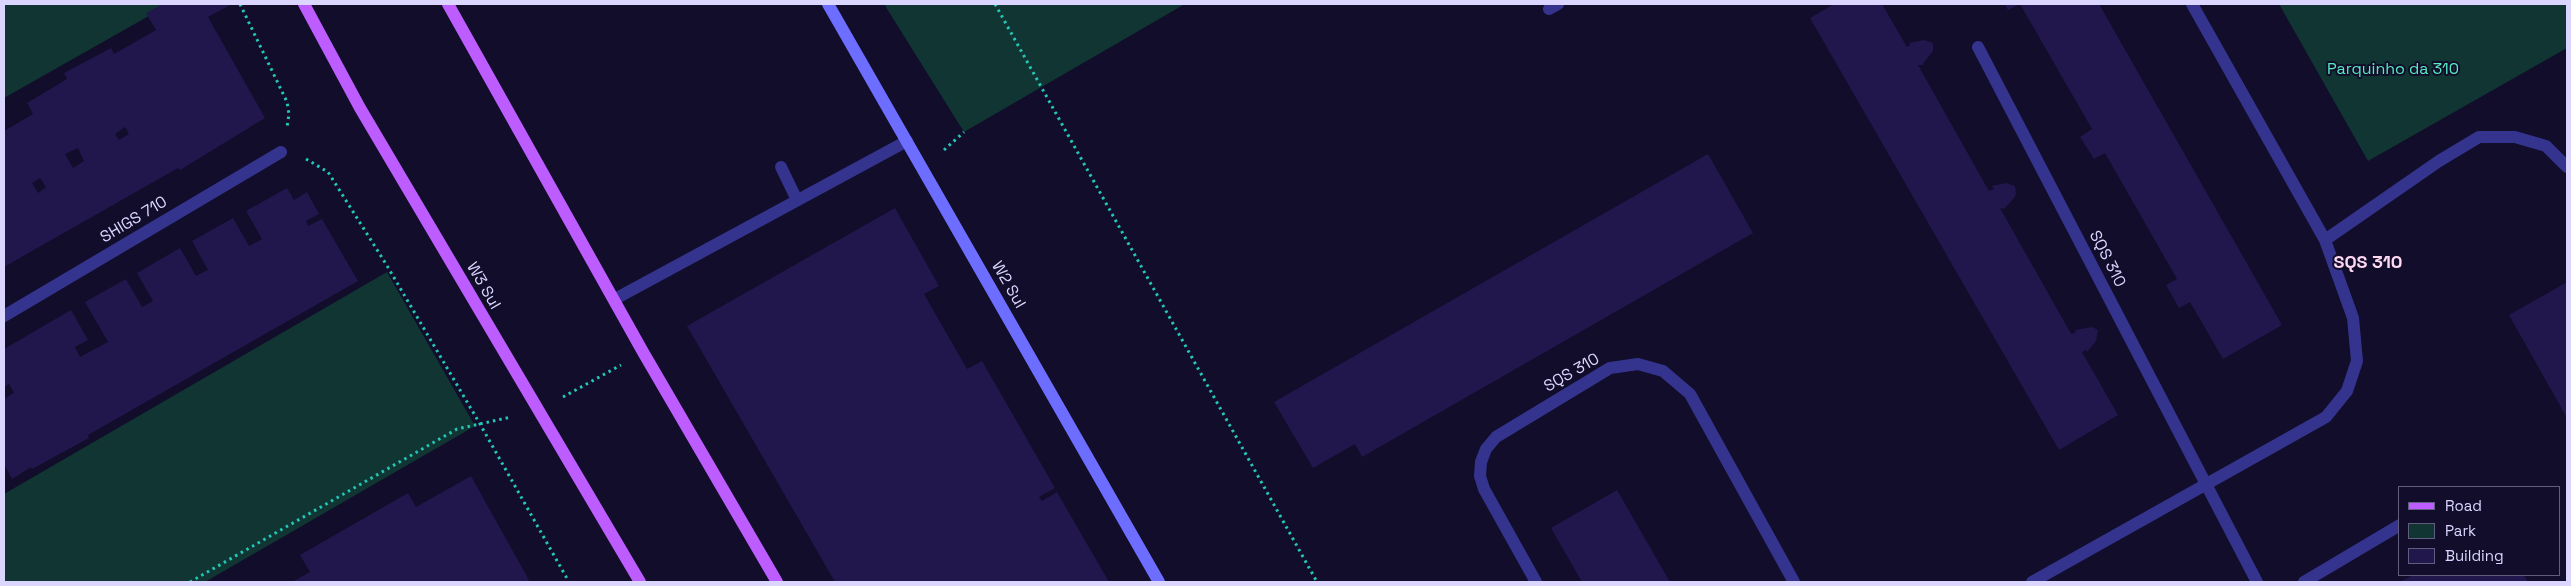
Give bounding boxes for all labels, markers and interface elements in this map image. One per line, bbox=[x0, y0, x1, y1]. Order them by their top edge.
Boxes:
park label: Parquinho da 310 bbox=[2327, 60, 2459, 80]
street label: SHIGS 710 bbox=[97, 193, 171, 247]
street label: SQS 310 bbox=[2085, 228, 2129, 290]
district label: SQS 310 bbox=[2334, 252, 2402, 274]
street label: W2 Sul bbox=[987, 258, 1029, 312]
street label: W3 Sul bbox=[462, 259, 504, 313]
street label: SQS 310 bbox=[1541, 349, 1603, 397]
legend bbox=[2398, 486, 2561, 576]
text: Road bbox=[2445, 496, 2482, 515]
text: Park bbox=[2445, 521, 2476, 540]
text: Building bbox=[2445, 546, 2504, 565]

